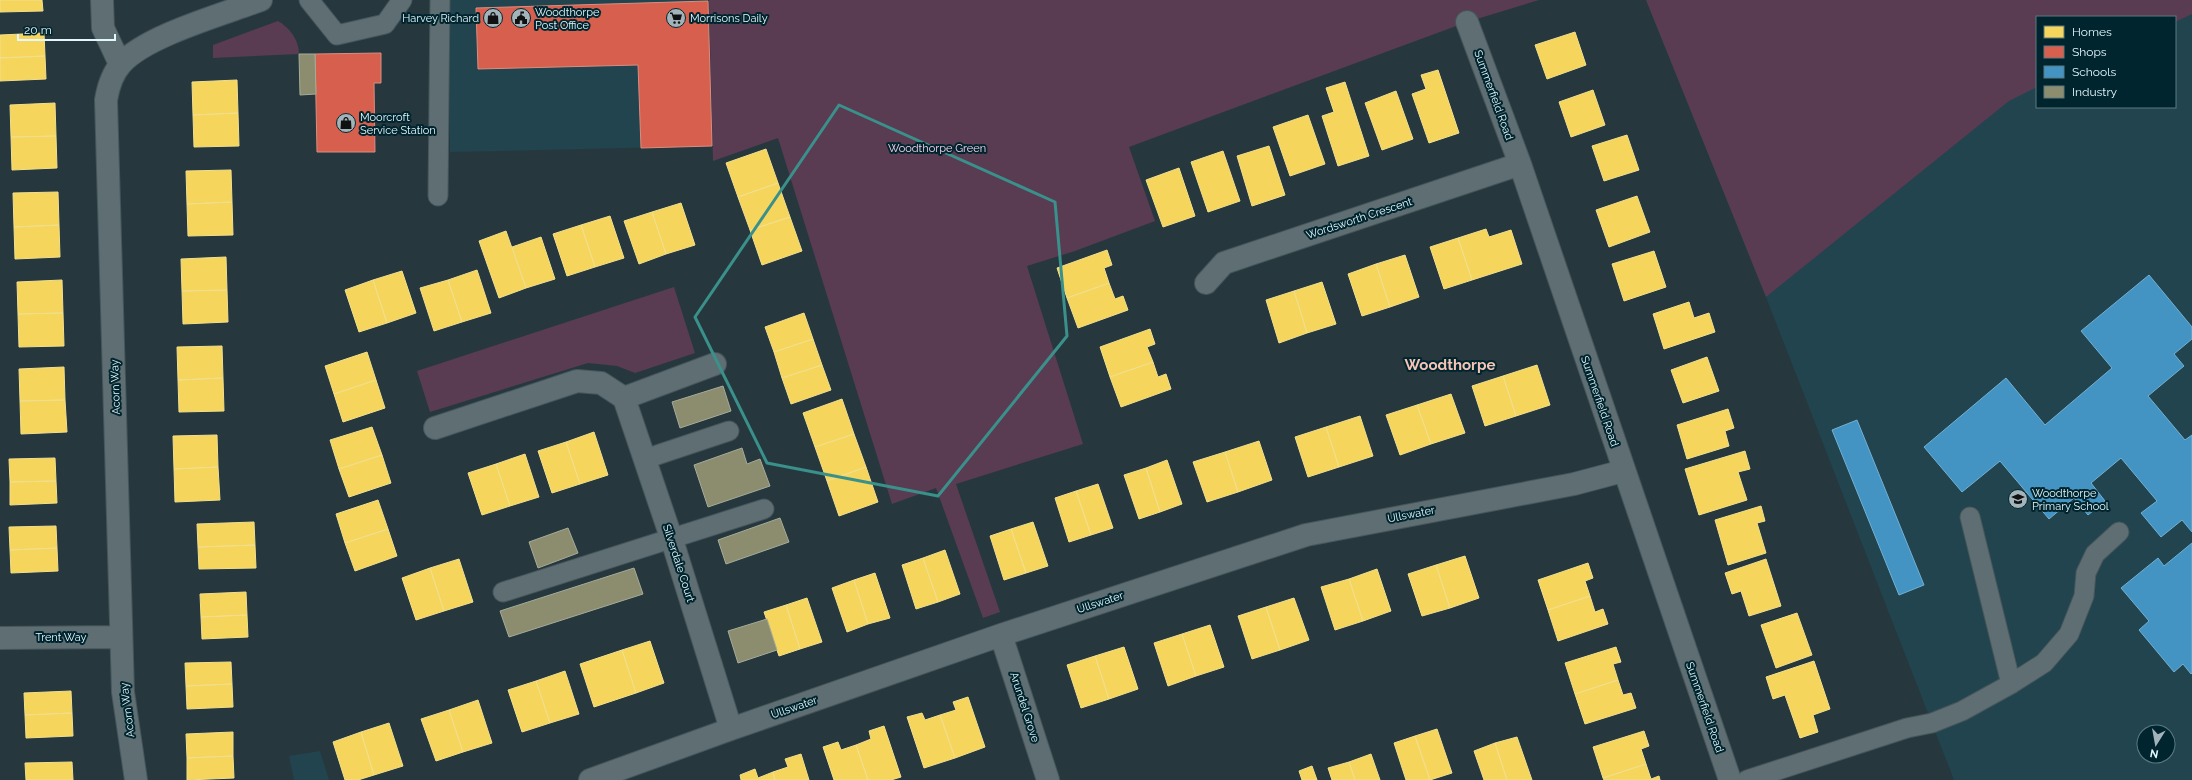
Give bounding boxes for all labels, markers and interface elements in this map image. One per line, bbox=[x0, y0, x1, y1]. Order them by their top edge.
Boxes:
place label: Woodthorpe Post Office bbox=[535, 6, 600, 32]
shop icon: Harvey Richard bbox=[482, 7, 504, 29]
public building icon: Woodthorpe Post Office bbox=[510, 7, 532, 29]
supermarket icon: Morrisons Daily bbox=[665, 7, 687, 29]
place label: Harvey Richard bbox=[402, 12, 479, 25]
place label: Morrisons Daily bbox=[690, 12, 768, 25]
scale bar bbox=[18, 16, 115, 42]
legend bbox=[2036, 16, 2176, 108]
text: 20 m bbox=[24, 23, 52, 37]
text: Homes bbox=[2072, 25, 2112, 39]
text: Shops bbox=[2072, 45, 2107, 59]
street label: Summerfield Road bbox=[1471, 48, 1516, 142]
text: Schools bbox=[2072, 65, 2116, 79]
text: Industry bbox=[2072, 85, 2118, 99]
place label: Moorcroft Service Station bbox=[360, 111, 436, 137]
shop icon: Moorcroft Service Station bbox=[335, 112, 357, 134]
park label: Woodthorpe Green bbox=[888, 142, 986, 155]
street label: Wordsworth Crescent bbox=[1305, 195, 1414, 242]
street label: Summerfield Road bbox=[1578, 354, 1621, 448]
district label: Woodthorpe bbox=[1405, 356, 1495, 374]
street label: Acorn Way bbox=[108, 359, 123, 415]
place label: Woodthorpe Primary School bbox=[2032, 487, 2109, 513]
school or university icon: Woodthorpe Primary School bbox=[2007, 488, 2029, 510]
street label: Ullswater bbox=[1386, 503, 1436, 525]
street label: Silverdale Court bbox=[660, 523, 697, 604]
street label: Ullswater bbox=[1075, 589, 1125, 616]
street label: Trent Way bbox=[35, 631, 87, 644]
street label: Summerfield Road bbox=[1683, 660, 1726, 754]
street label: Arundel Grove bbox=[1007, 670, 1042, 744]
street label: Acorn Way bbox=[118, 682, 137, 738]
street label: Ullswater bbox=[769, 693, 819, 721]
north arrow bbox=[2136, 724, 2176, 764]
text: N bbox=[2149, 746, 2160, 761]

